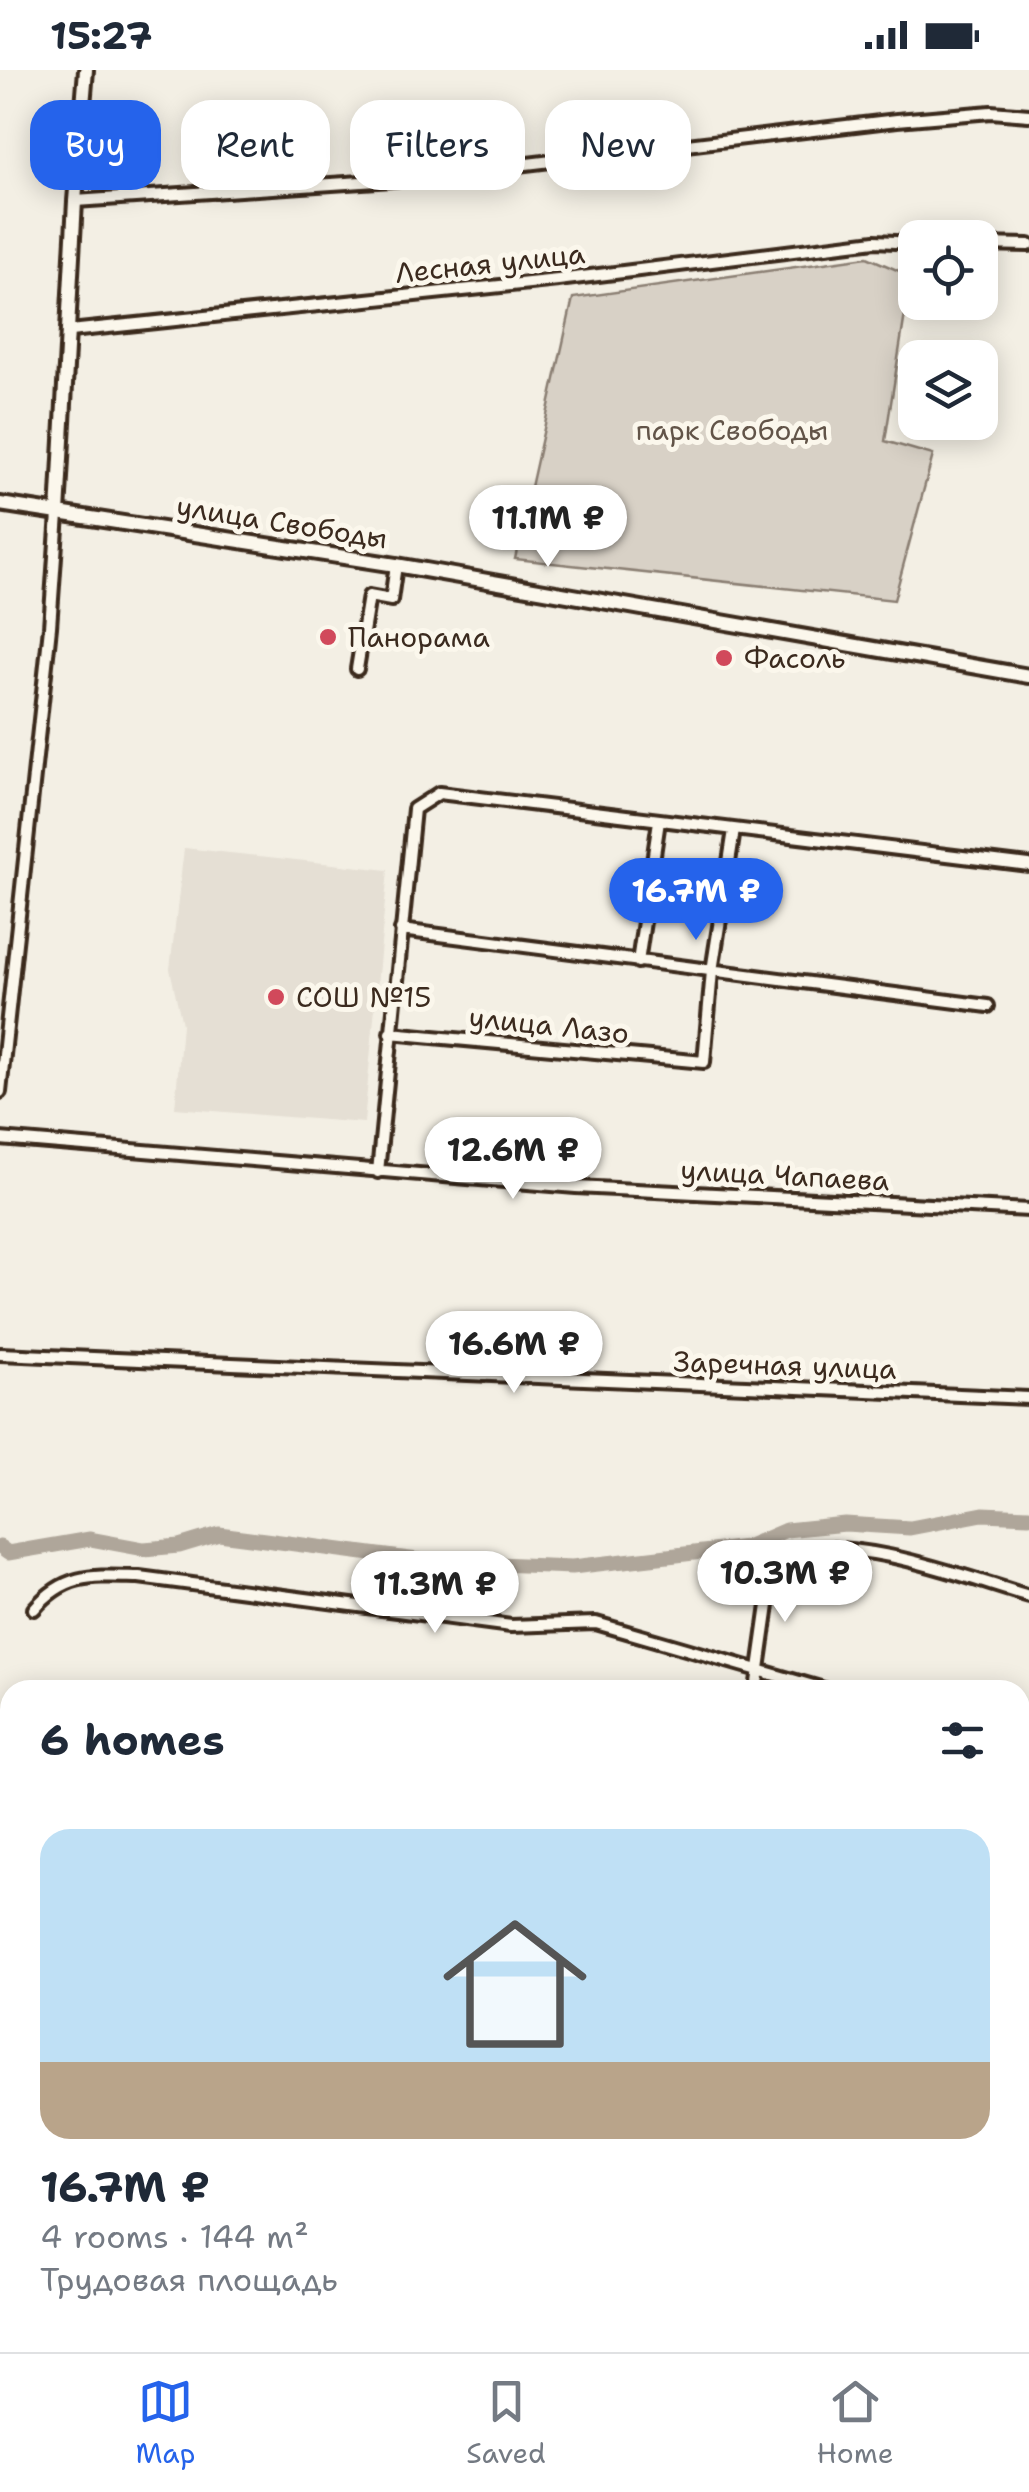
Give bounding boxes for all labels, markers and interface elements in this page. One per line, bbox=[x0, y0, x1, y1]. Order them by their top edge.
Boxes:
text: 15:27 bbox=[50, 10, 152, 61]
chip: Buy bbox=[30, 100, 161, 190]
chip: Rent bbox=[181, 100, 330, 190]
chip: Filters bbox=[350, 100, 525, 190]
chip: New bbox=[545, 100, 691, 190]
map controls bbox=[898, 220, 998, 440]
button: locate bbox=[898, 220, 998, 320]
street label: Лесная улица bbox=[393, 234, 587, 292]
button: layers bbox=[898, 340, 998, 440]
park label: парк Свободы bbox=[636, 411, 828, 449]
pin: 11.1M ₽ bbox=[456, 485, 640, 570]
street label: улица Свободы bbox=[174, 487, 390, 557]
text: 11.1M ₽ bbox=[491, 496, 605, 539]
place label: Панорама bbox=[348, 618, 490, 656]
marker: Панорама bbox=[317, 626, 339, 648]
place label: Фасоль bbox=[744, 639, 846, 677]
marker: Фасоль bbox=[713, 647, 735, 669]
pin: 16.7M ₽ bbox=[604, 858, 788, 943]
text: 16.7M ₽ bbox=[631, 869, 761, 912]
place label: СОШ №15 bbox=[296, 978, 431, 1016]
marker: СОШ №15 bbox=[265, 986, 287, 1008]
street label: улица Лазо bbox=[467, 998, 631, 1052]
pin: 12.6M ₽ bbox=[421, 1117, 605, 1202]
text: 12.6M ₽ bbox=[447, 1128, 579, 1171]
street label: улица Чапаева bbox=[679, 1151, 891, 1199]
pin: 16.6M ₽ bbox=[422, 1311, 606, 1396]
text: 16.6M ₽ bbox=[448, 1322, 580, 1365]
street label: Заречная улица bbox=[673, 1342, 897, 1388]
pin: 10.3M ₽ bbox=[693, 1540, 877, 1625]
pin: 11.3M ₽ bbox=[343, 1551, 527, 1636]
text: 10.3M ₽ bbox=[719, 1551, 851, 1594]
text: 11.3M ₽ bbox=[373, 1562, 497, 1605]
text: 6 homes bbox=[40, 1712, 225, 1768]
icon: filters bbox=[935, 1713, 990, 1768]
icon: home bbox=[425, 1894, 605, 2074]
text: 16.7M ₽ bbox=[40, 2159, 210, 2215]
text: 4 rooms · 144 m² bbox=[40, 2215, 309, 2258]
text: Трудовая площадь bbox=[40, 2258, 338, 2301]
tab: Map bbox=[135, 2374, 195, 2472]
tab: Saved bbox=[466, 2374, 546, 2472]
tab: Home bbox=[817, 2374, 894, 2472]

